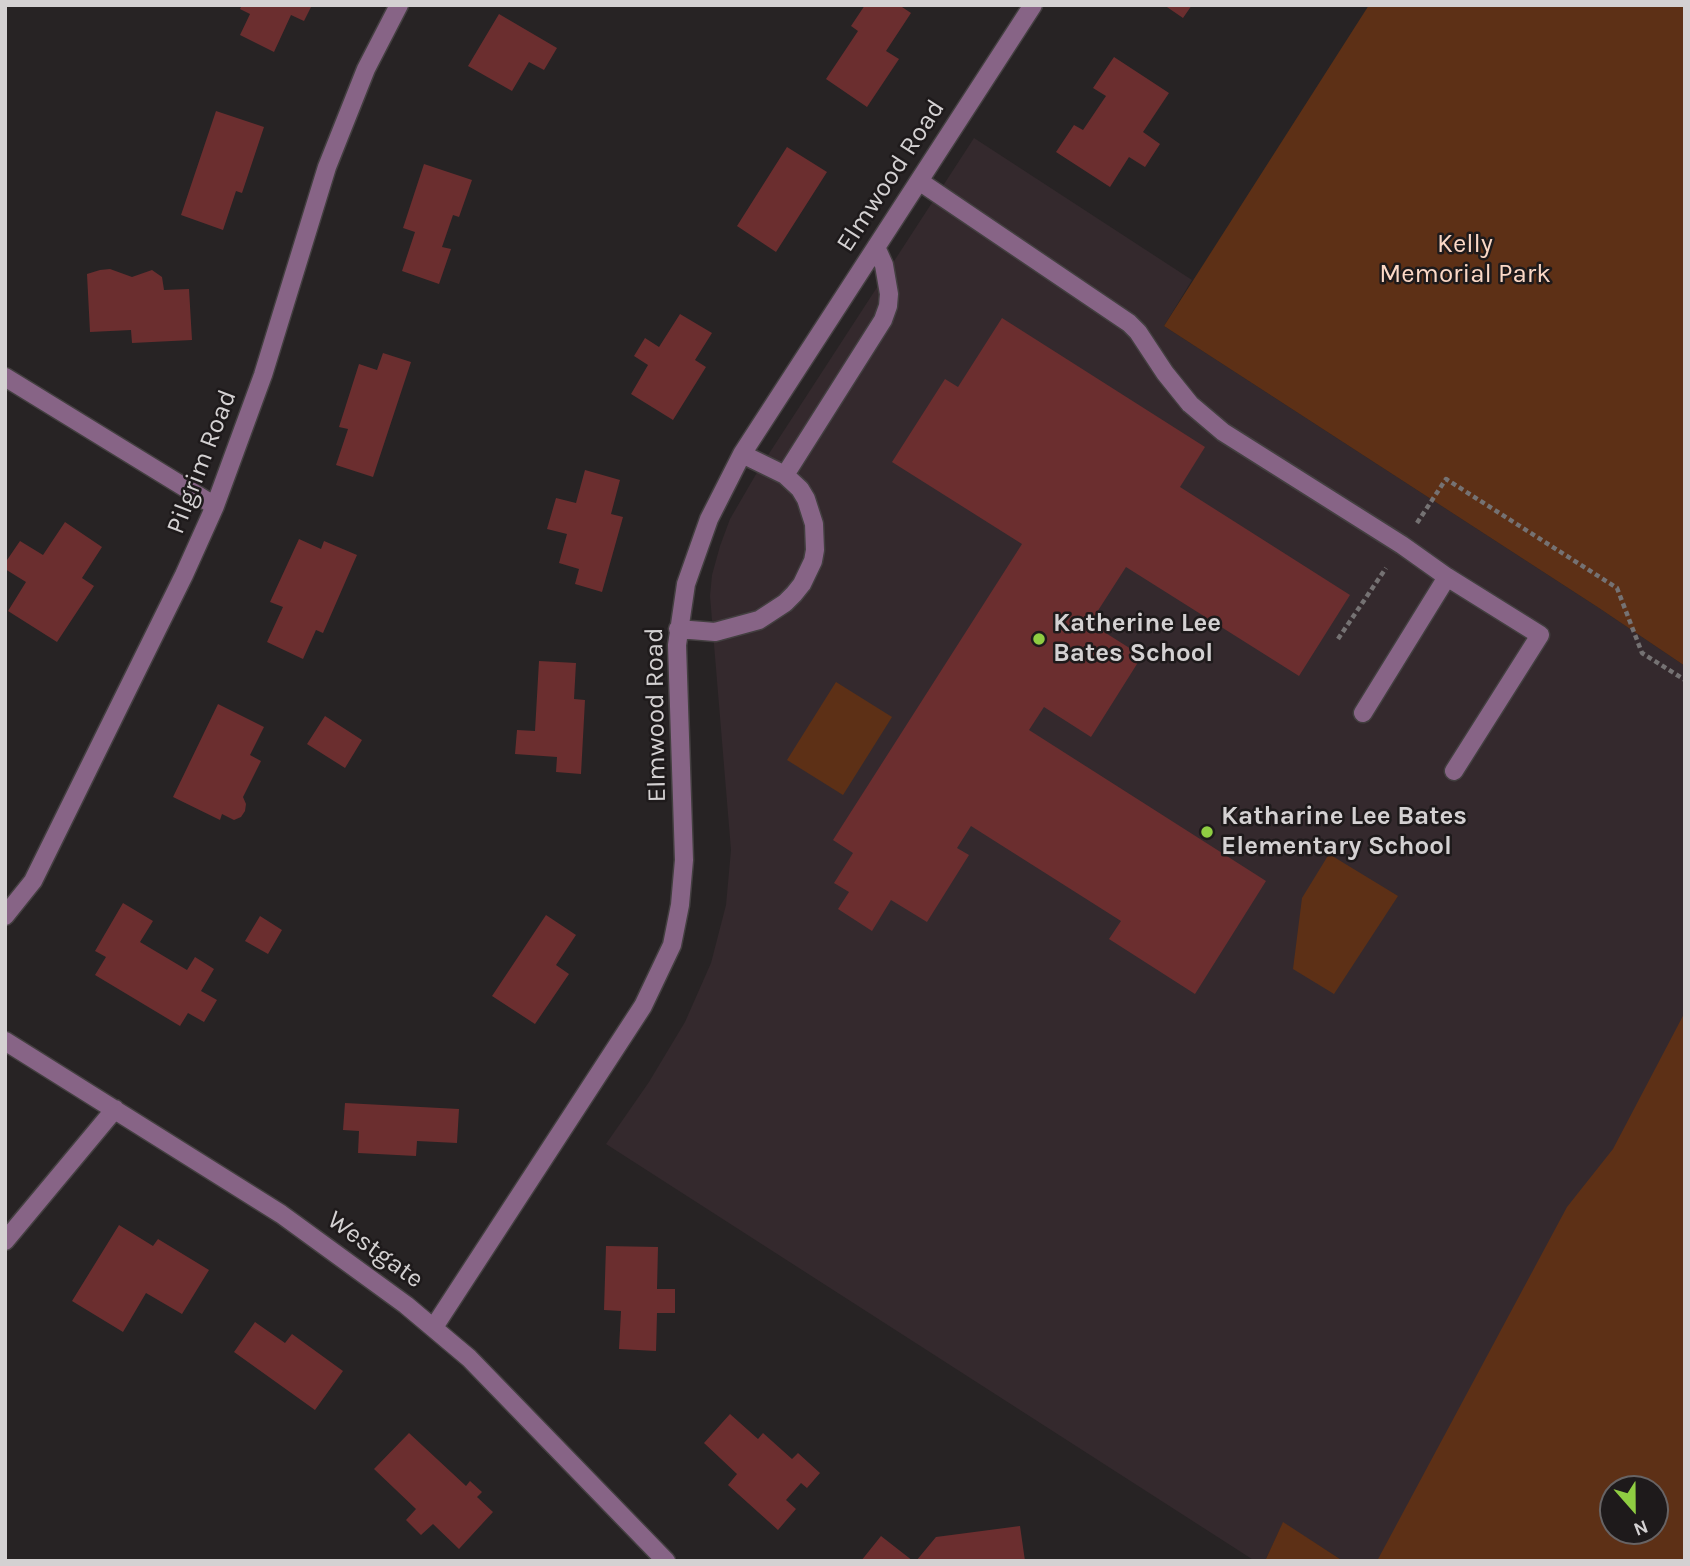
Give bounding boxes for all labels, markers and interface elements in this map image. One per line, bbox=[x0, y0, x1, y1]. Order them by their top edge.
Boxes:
street label: Elmwood Road bbox=[830, 94, 952, 258]
park label: Kelly Memorial Park bbox=[1379, 229, 1551, 290]
street label: Pilgrim Road bbox=[160, 386, 244, 538]
place label: Katherine Lee Bates School bbox=[1053, 608, 1221, 670]
street label: Elmwood Road bbox=[639, 627, 673, 803]
marker: Katherine Lee Bates School bbox=[1031, 631, 1047, 647]
place label: Katharine Lee Bates Elementary School bbox=[1221, 801, 1467, 862]
marker: Katharine Lee Bates Elementary School bbox=[1199, 824, 1215, 840]
street label: Westgate bbox=[321, 1205, 429, 1295]
north arrow bbox=[1599, 1475, 1669, 1545]
text: N bbox=[1631, 1515, 1651, 1540]

